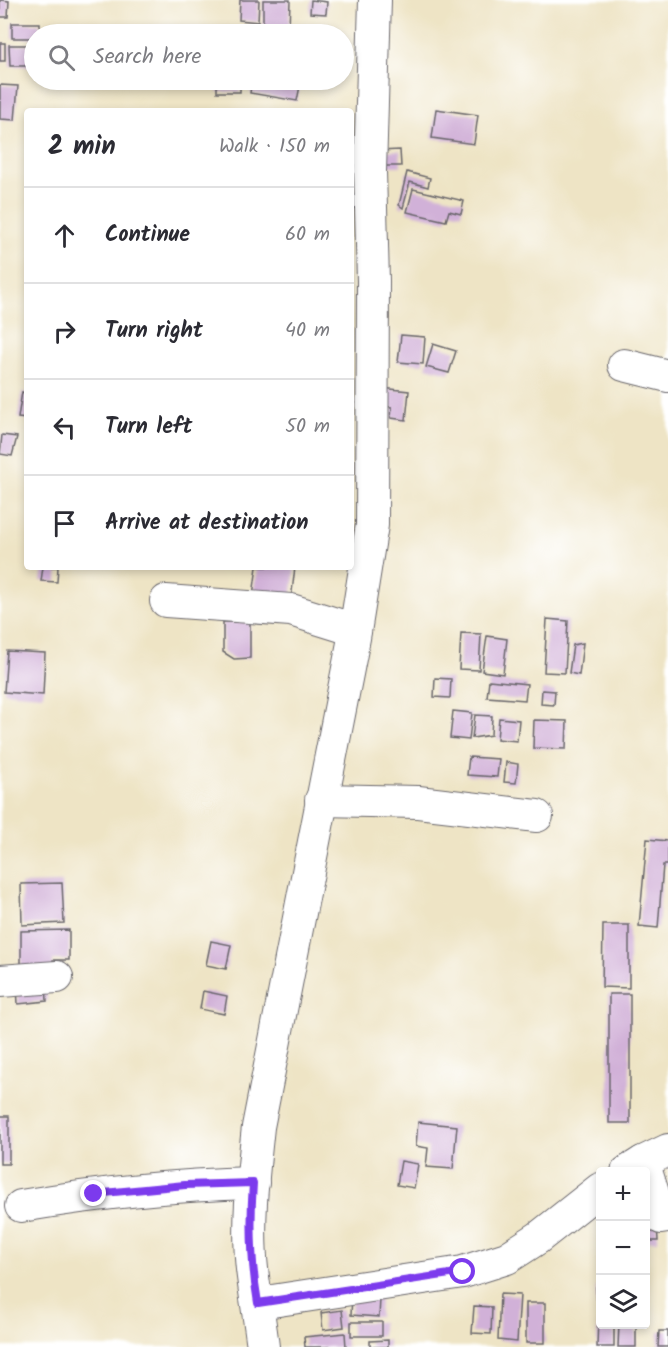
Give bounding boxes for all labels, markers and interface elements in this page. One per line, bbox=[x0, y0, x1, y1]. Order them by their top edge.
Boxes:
search box bbox=[24, 24, 354, 90]
text: Search here bbox=[93, 40, 201, 75]
icon: search bbox=[45, 41, 78, 74]
text: 2 min bbox=[48, 126, 116, 168]
text: Walk · 150 m bbox=[219, 131, 330, 163]
text: Continue bbox=[105, 218, 190, 253]
icon: ahead bbox=[48, 219, 81, 252]
text: 60 m bbox=[285, 219, 330, 251]
text: Turn right bbox=[105, 314, 203, 349]
icon: right bbox=[48, 315, 81, 348]
text: 40 m bbox=[285, 315, 330, 347]
text: Turn left bbox=[105, 410, 192, 445]
icon: left bbox=[48, 411, 81, 444]
text: 50 m bbox=[285, 411, 330, 443]
text: Arrive at destination bbox=[105, 506, 308, 541]
icon: arrive bbox=[48, 507, 81, 540]
map controls bbox=[596, 1167, 650, 1329]
button: + bbox=[596, 1167, 650, 1221]
route end bbox=[80, 1180, 106, 1206]
button: − bbox=[596, 1221, 650, 1275]
route start bbox=[449, 1258, 475, 1284]
button: layers bbox=[596, 1275, 650, 1329]

